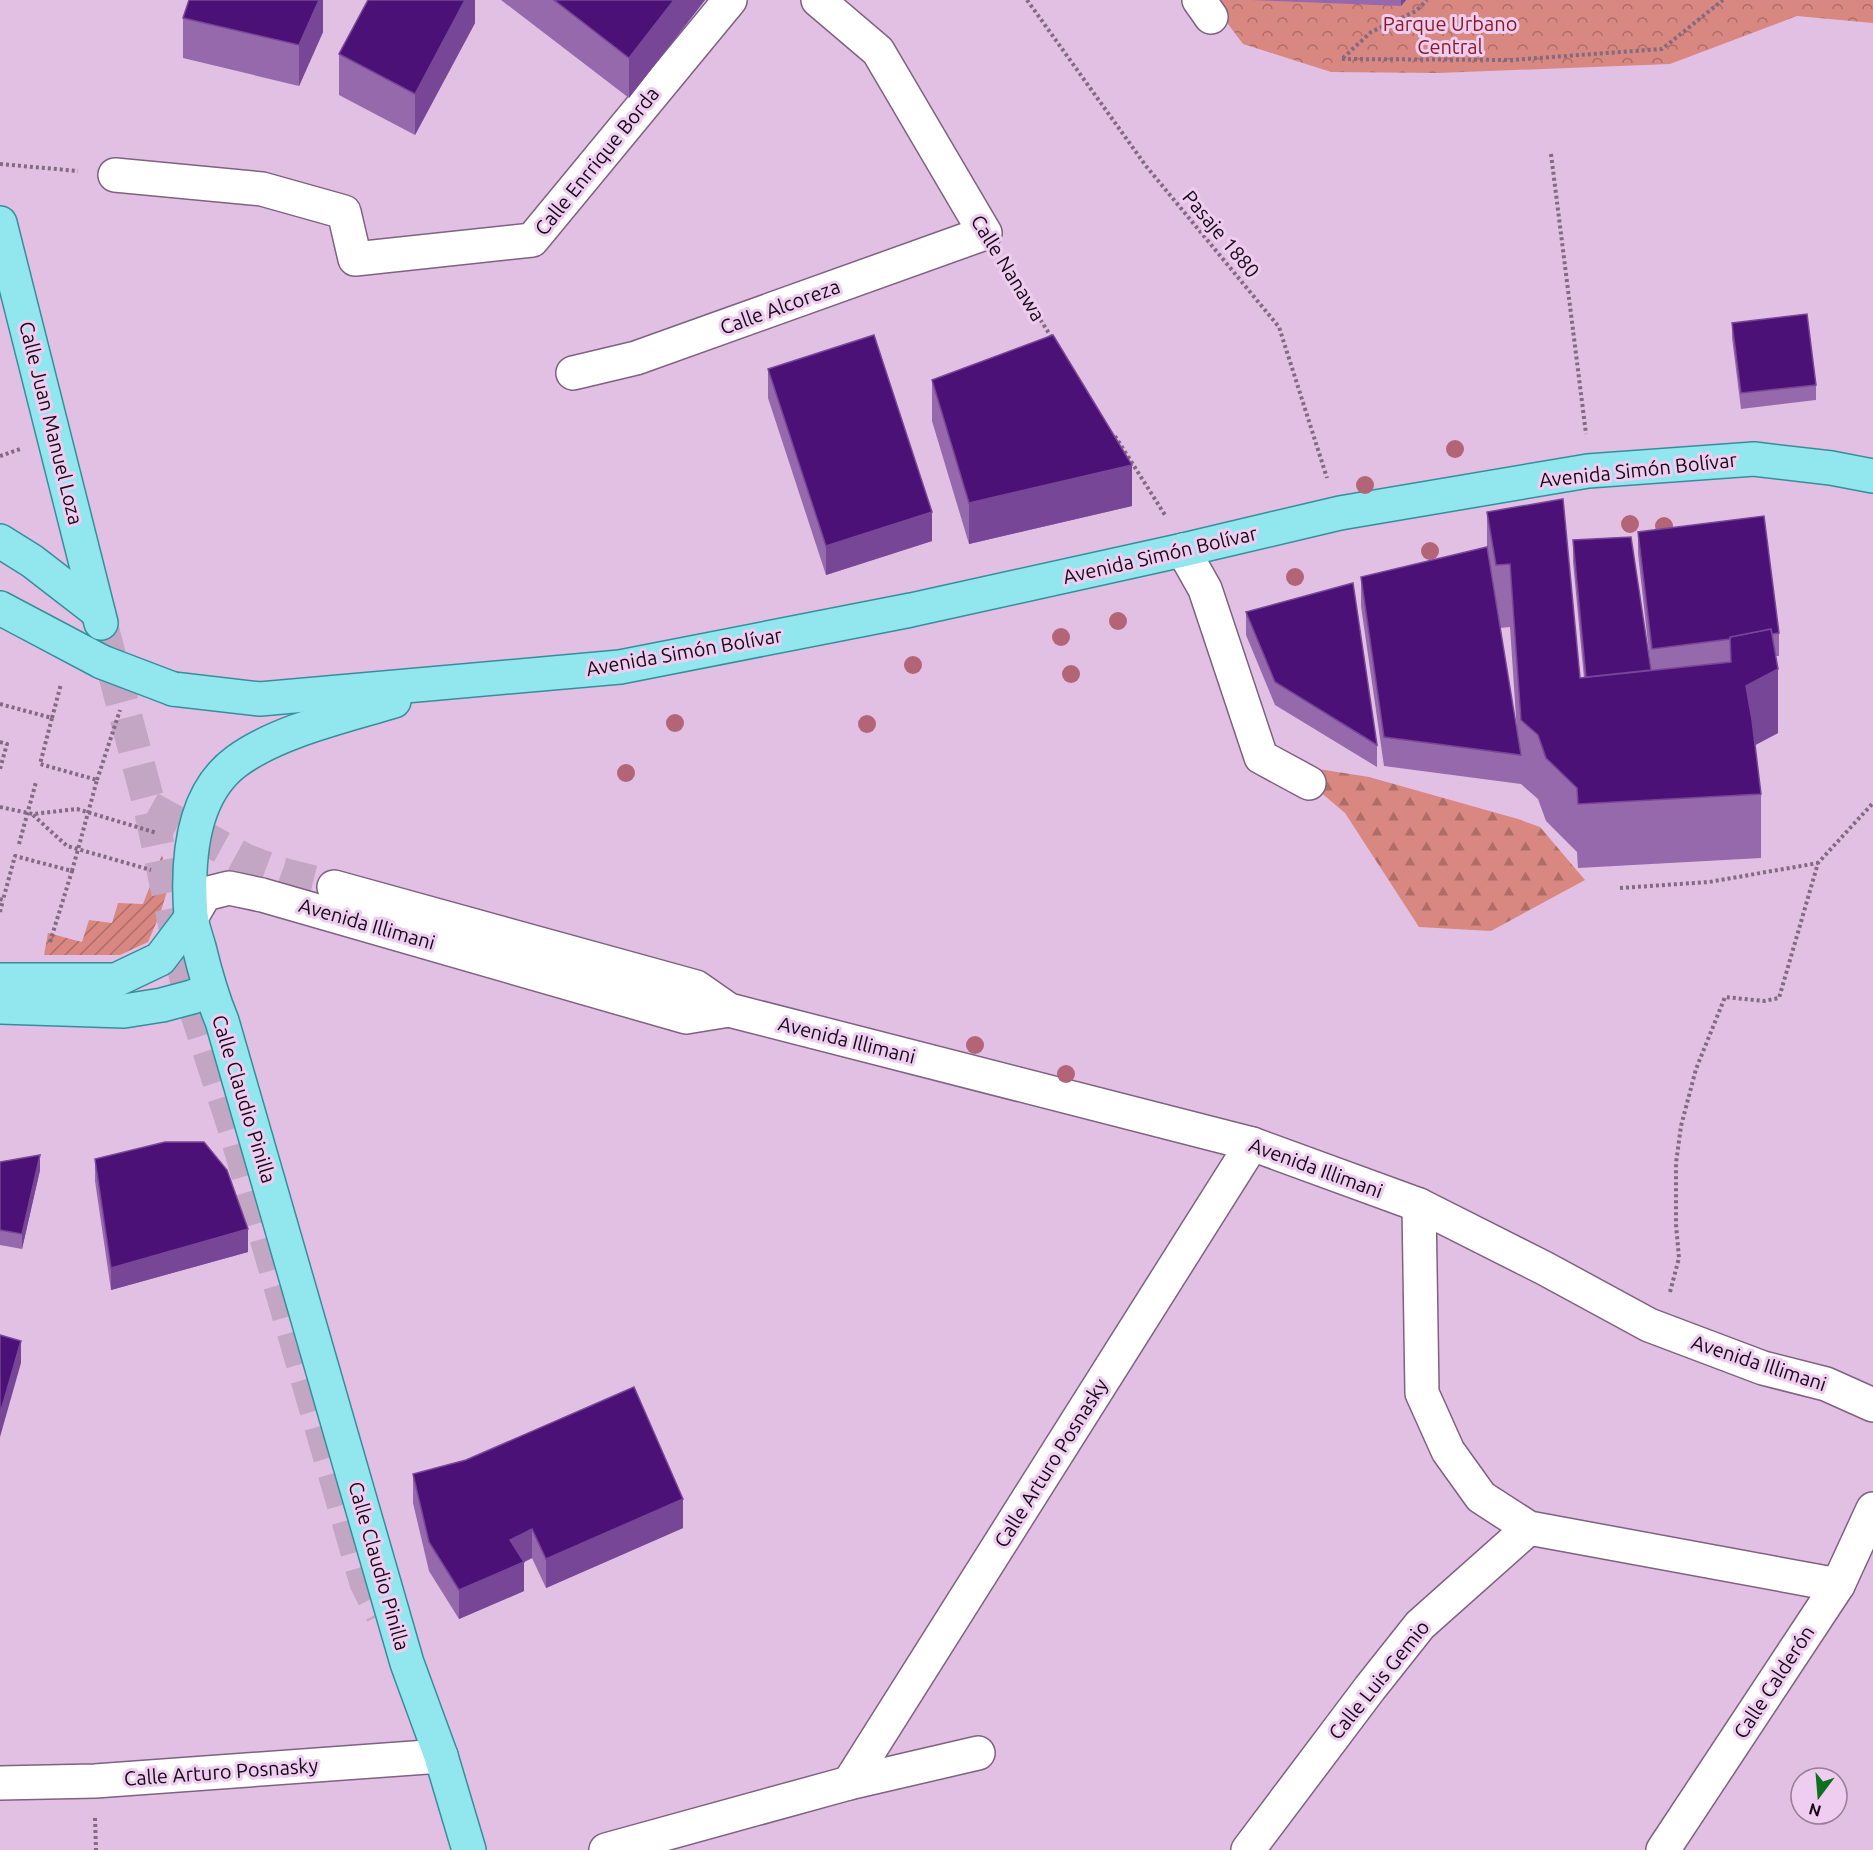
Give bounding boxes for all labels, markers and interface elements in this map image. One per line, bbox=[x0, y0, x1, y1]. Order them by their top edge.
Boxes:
park label: Parque Urbano Central bbox=[1383, 12, 1517, 58]
street label: Calle Enrrique Borda bbox=[530, 82, 663, 239]
street label: Pasaje 1880 bbox=[1178, 185, 1264, 282]
street label: Calle Nanawa bbox=[967, 210, 1050, 325]
street label: Calle Alcoreza bbox=[717, 274, 843, 339]
street label: Calle Juan Manuel Loza bbox=[15, 319, 88, 527]
street label: Avenida Simón Bolívar bbox=[1538, 448, 1738, 491]
street label: Avenida Simón Bolívar bbox=[1060, 521, 1260, 588]
street label: Avenida Simón Bolívar bbox=[584, 623, 784, 680]
street label: Avenida Illimani bbox=[296, 893, 438, 954]
street label: Avenida Illimani bbox=[776, 1011, 918, 1068]
street label: Calle Claudio Pinilla bbox=[208, 1012, 281, 1186]
street label: Avenida Illimani bbox=[1246, 1133, 1386, 1202]
street label: Avenida Illimani bbox=[1689, 1330, 1830, 1395]
street label: Calle Arturo Posnasky bbox=[989, 1374, 1112, 1551]
street label: Calle Claudio Pinilla bbox=[344, 1479, 415, 1653]
street label: Calle Luis Gemio bbox=[1324, 1616, 1434, 1744]
street label: Calle Calderón bbox=[1729, 1621, 1819, 1742]
street label: Calle Arturo Posnasky bbox=[123, 1753, 319, 1790]
north arrow bbox=[1789, 1766, 1849, 1826]
text: N bbox=[1807, 1800, 1823, 1821]

